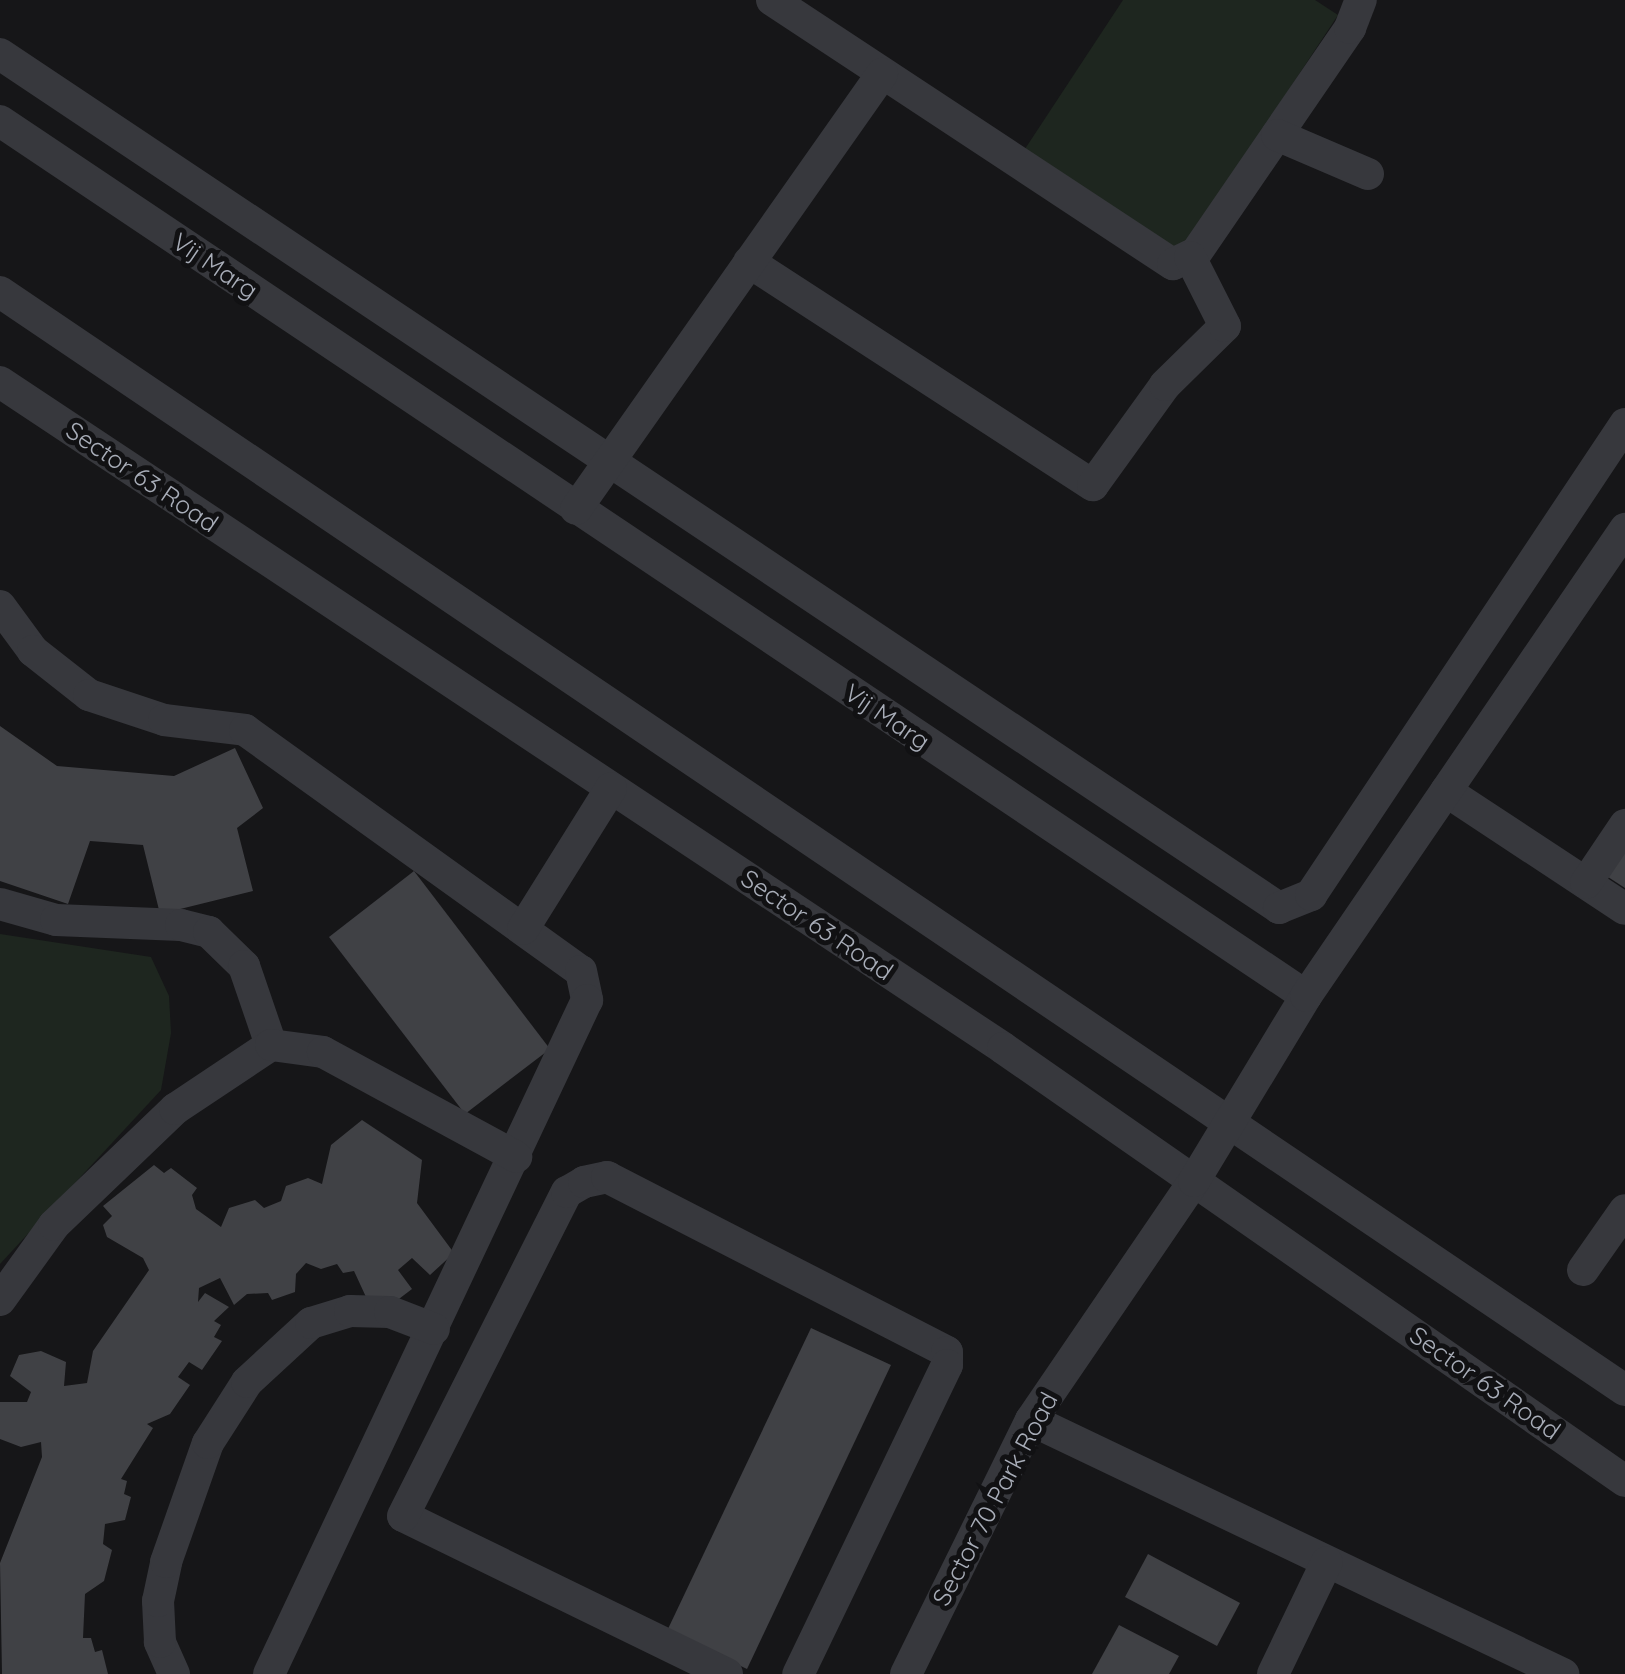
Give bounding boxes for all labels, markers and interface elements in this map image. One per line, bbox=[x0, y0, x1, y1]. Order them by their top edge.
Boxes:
street label: Vij Marg bbox=[167, 227, 263, 305]
street label: Sector 63 Road bbox=[60, 415, 224, 539]
street label: Vij Marg bbox=[839, 678, 935, 756]
street label: Sector 63 Road bbox=[735, 863, 899, 987]
street label: Sector 63 Road bbox=[1404, 1320, 1566, 1446]
street label: Sector 70 Park Road bbox=[926, 1387, 1064, 1611]

